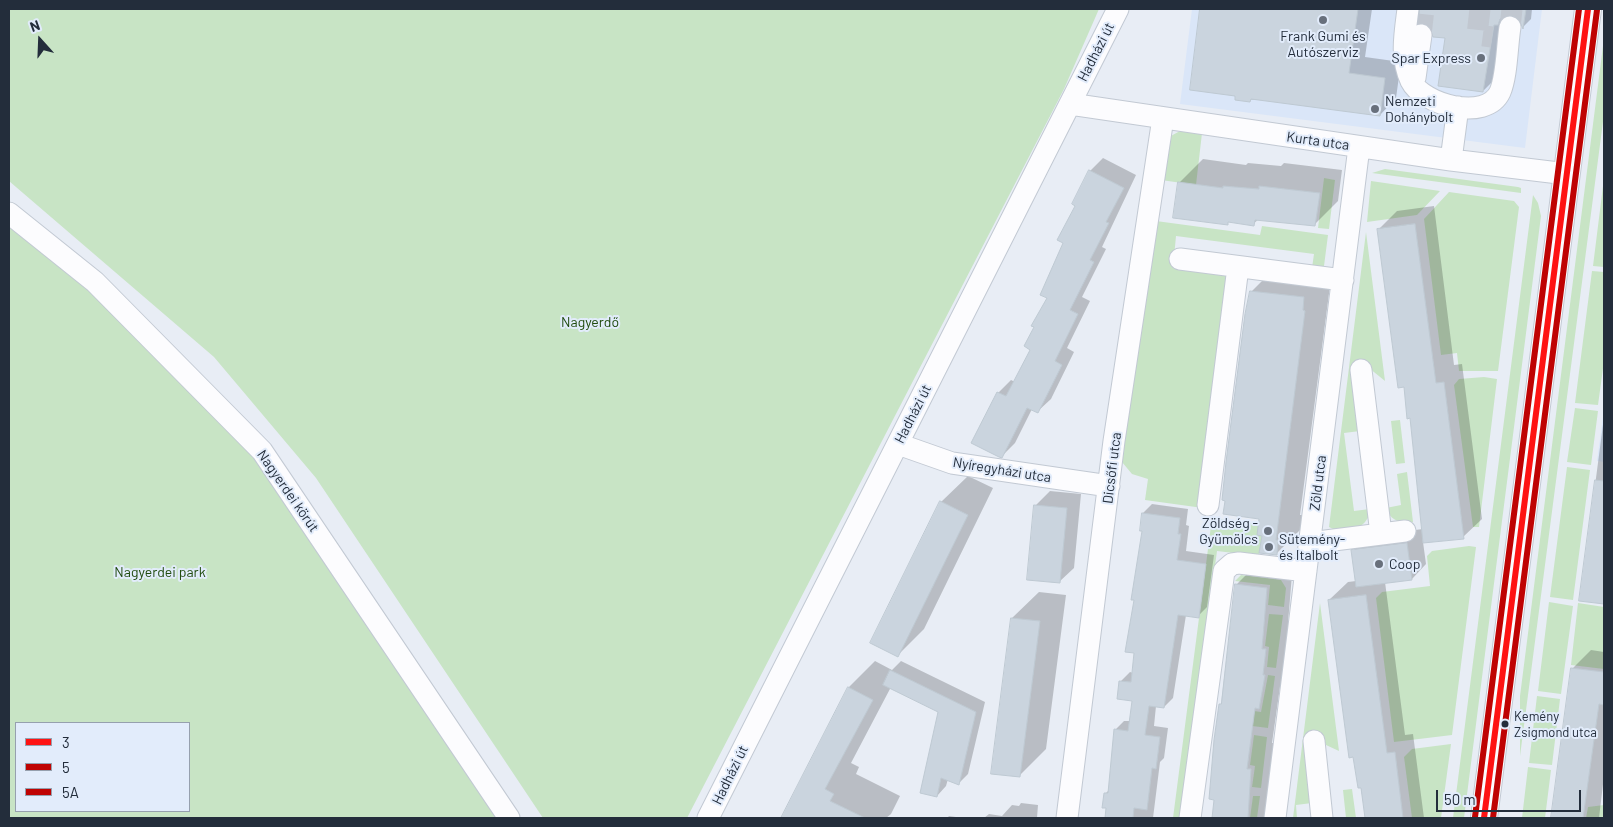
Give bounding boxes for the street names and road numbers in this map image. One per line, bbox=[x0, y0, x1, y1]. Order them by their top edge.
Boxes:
street label: Hadházi út bbox=[1074, 20, 1118, 84]
street label: Kurta utca bbox=[1286, 128, 1350, 154]
street label: Hadházi út bbox=[891, 382, 935, 446]
street label: Dicsőfi utca bbox=[1099, 431, 1125, 505]
street label: Nagyerdei körút bbox=[254, 447, 322, 535]
street label: Nyíregyházi utca bbox=[952, 454, 1052, 486]
street label: Zöld utca bbox=[1306, 454, 1330, 512]
street label: Hadházi út bbox=[708, 743, 752, 807]

